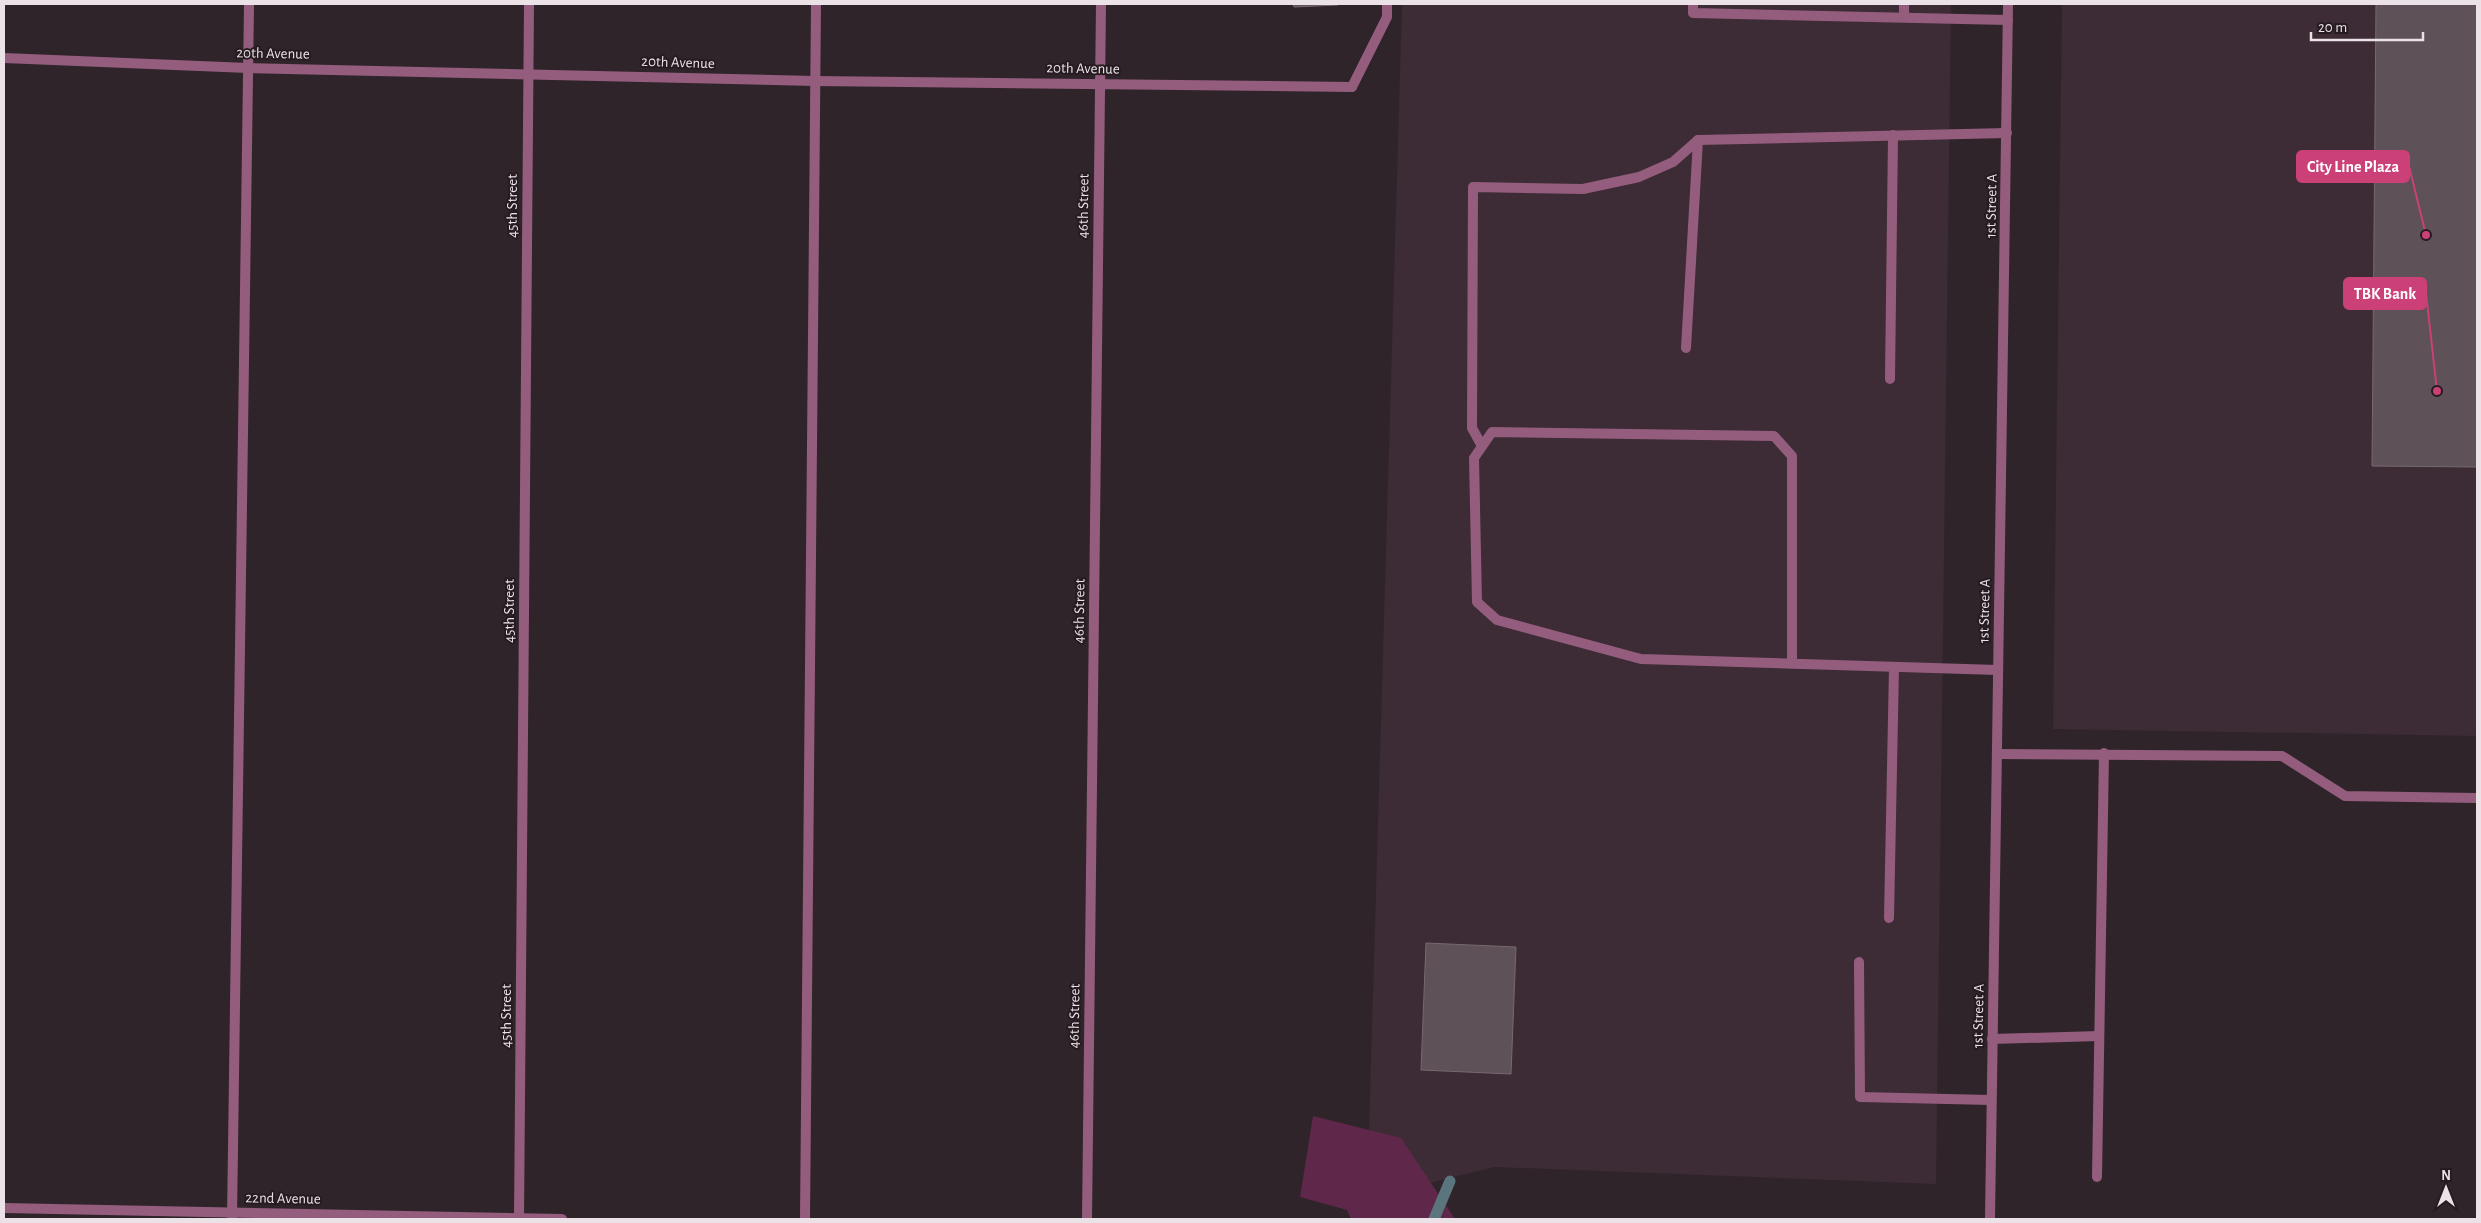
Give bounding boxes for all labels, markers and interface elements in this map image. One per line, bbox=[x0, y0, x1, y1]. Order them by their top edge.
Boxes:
scale bar bbox=[2311, 10, 2424, 42]
text: 20 m bbox=[2318, 20, 2347, 35]
street label: 20th Avenue bbox=[236, 45, 310, 62]
street label: 20th Avenue bbox=[641, 54, 715, 71]
street label: 20th Avenue bbox=[1046, 60, 1120, 77]
callout: City Line Plaza bbox=[2297, 151, 2409, 182]
text: City Line Plaza bbox=[2307, 159, 2399, 176]
street label: 46th Street bbox=[1075, 173, 1092, 238]
street label: 1st Street A bbox=[1983, 173, 2000, 238]
street label: 45th Street bbox=[505, 174, 520, 238]
callout: TBK Bank bbox=[2344, 278, 2426, 309]
text: TBK Bank bbox=[2354, 286, 2416, 302]
street label: 46th Street bbox=[1071, 578, 1088, 643]
street label: 1st Street A bbox=[1976, 578, 1993, 643]
street label: 45th Street bbox=[502, 579, 517, 643]
street label: 46th Street bbox=[1066, 983, 1083, 1048]
street label: 1st Street A bbox=[1970, 983, 1987, 1048]
street label: 45th Street bbox=[499, 984, 514, 1048]
north arrow bbox=[2421, 1163, 2471, 1213]
text: N bbox=[2441, 1169, 2451, 1183]
street label: 22nd Avenue bbox=[245, 1190, 321, 1207]

